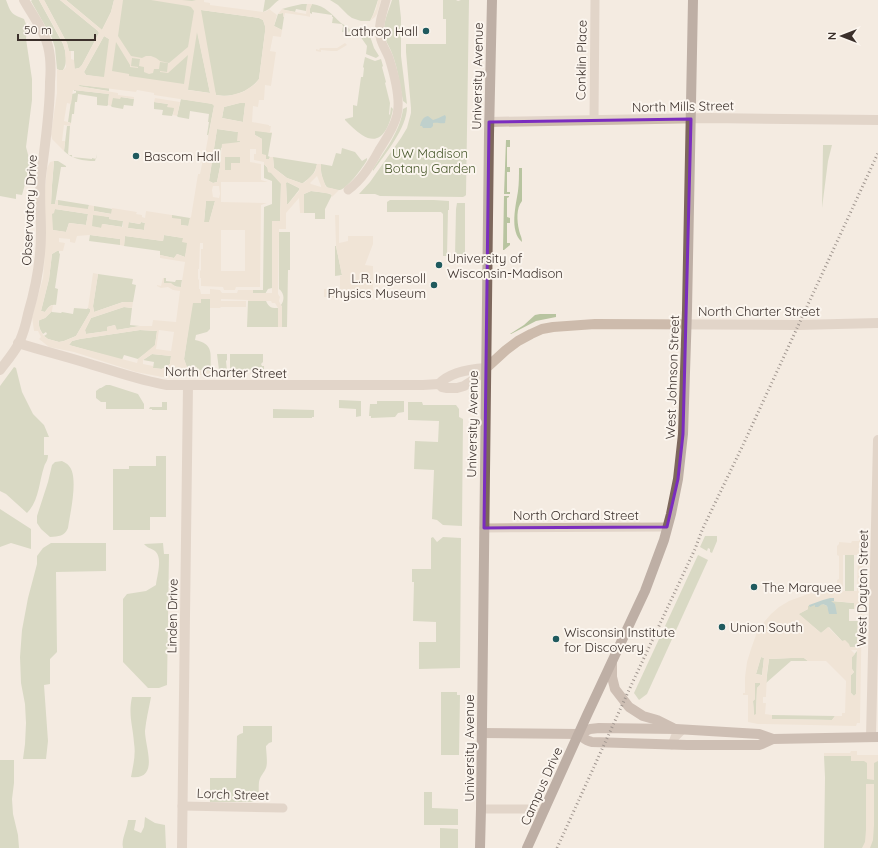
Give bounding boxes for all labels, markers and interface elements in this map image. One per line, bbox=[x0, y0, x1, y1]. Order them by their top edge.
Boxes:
scale bar bbox=[18, 16, 95, 42]
north arrow bbox=[822, 16, 862, 56]
street label: Conklin Place bbox=[572, 20, 590, 100]
text: 50 m bbox=[24, 22, 52, 37]
street label: University Avenue bbox=[468, 22, 486, 130]
place label: Lathrop Hall bbox=[344, 23, 418, 39]
marker: Lathrop Hall bbox=[421, 26, 431, 36]
text: N bbox=[825, 32, 839, 40]
street label: North Mills Street bbox=[632, 97, 734, 115]
park label: UW Madison Botany Garden bbox=[384, 145, 476, 176]
place label: Bascom Hall bbox=[144, 148, 220, 164]
marker: Bascom Hall bbox=[131, 151, 141, 161]
street label: Observatory Drive bbox=[18, 154, 40, 266]
place label: University of Wisconsin-Madison bbox=[447, 250, 563, 281]
marker: University of Wisconsin-Madison bbox=[434, 260, 444, 270]
place label: L.R. Ingersoll Physics Museum bbox=[328, 270, 426, 301]
marker: L.R. Ingersoll Physics Museum bbox=[429, 280, 439, 290]
street label: North Charter Street bbox=[698, 303, 820, 319]
street label: West Johnson Street bbox=[662, 315, 682, 439]
street label: North Charter Street bbox=[165, 363, 287, 381]
street label: University Avenue bbox=[463, 370, 481, 478]
street label: North Orchard Street bbox=[513, 507, 639, 523]
street label: West Dayton Street bbox=[853, 529, 871, 647]
street label: Linden Drive bbox=[163, 578, 181, 654]
place label: The Marquee bbox=[762, 579, 841, 595]
marker: The Marquee bbox=[749, 582, 759, 592]
place label: Union South bbox=[730, 619, 803, 635]
marker: Union South bbox=[717, 622, 727, 632]
place label: Wisconsin Institute for Discovery bbox=[564, 624, 675, 655]
marker: Wisconsin Institute for Discovery bbox=[551, 634, 561, 644]
street label: University Avenue bbox=[461, 694, 477, 802]
street label: Campus Drive bbox=[517, 744, 565, 828]
street label: Lorch Street bbox=[196, 785, 270, 803]

